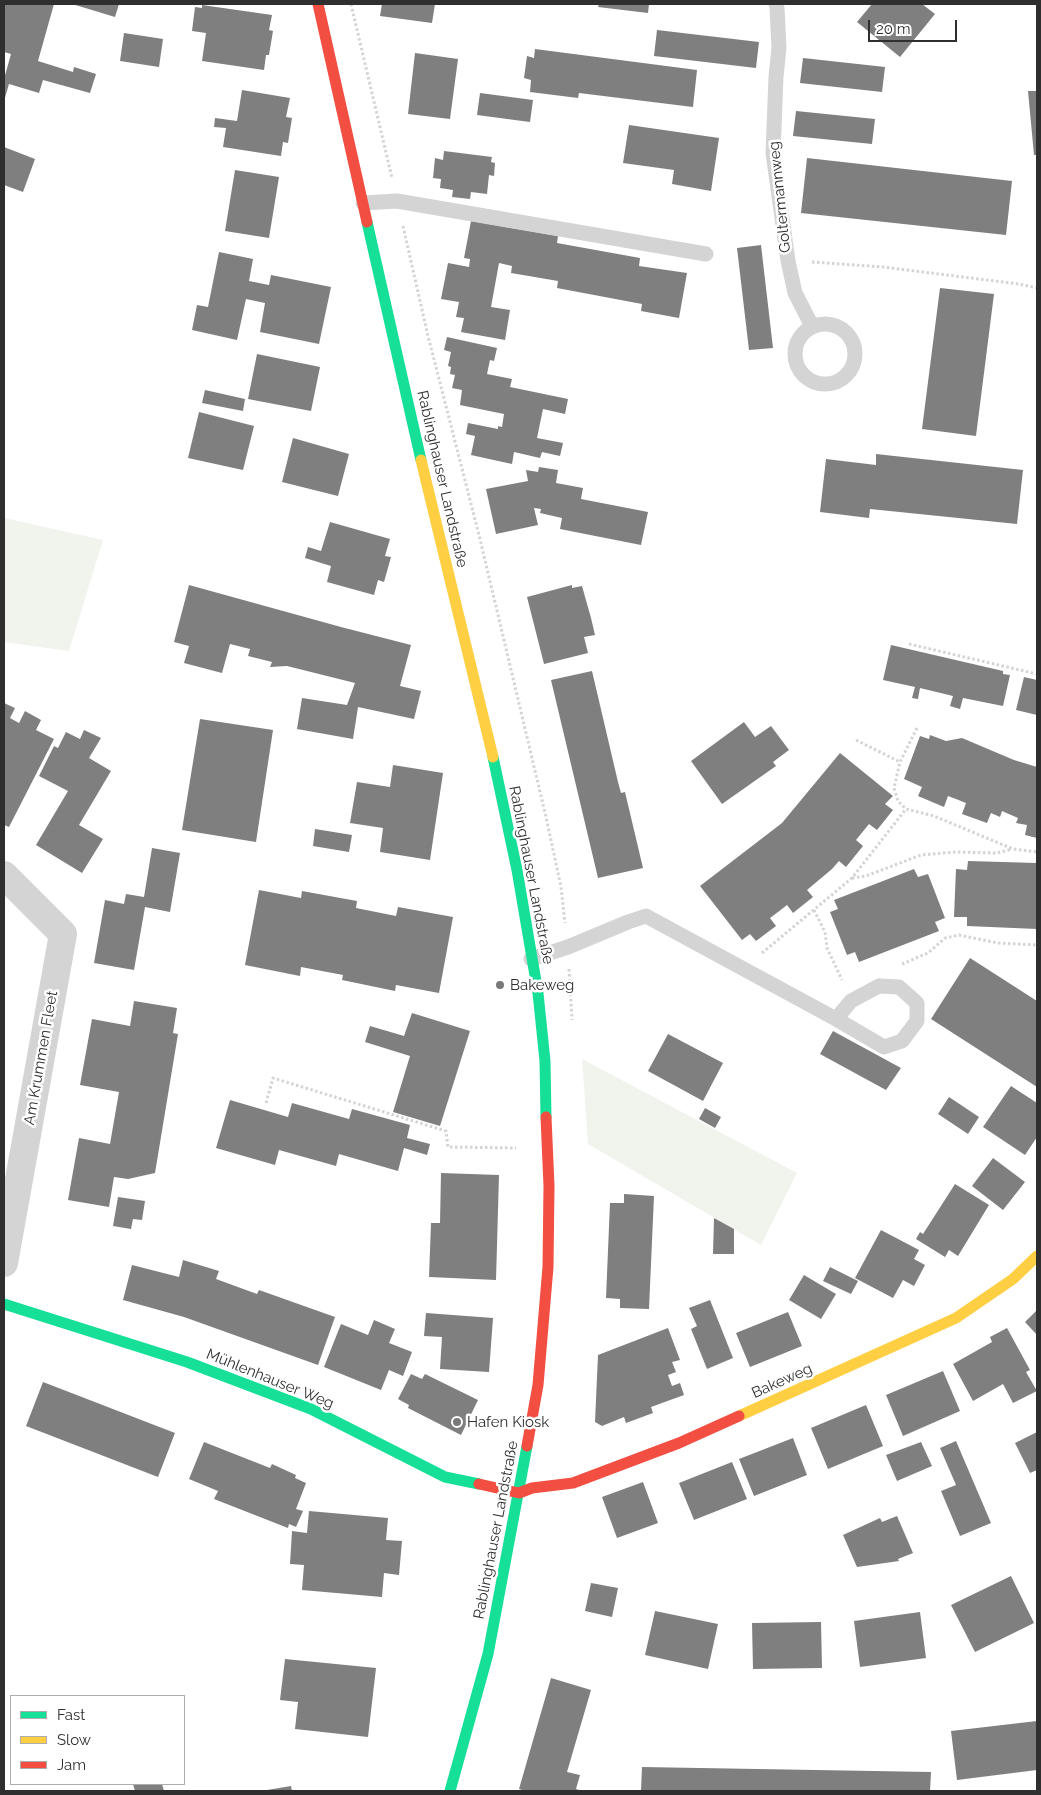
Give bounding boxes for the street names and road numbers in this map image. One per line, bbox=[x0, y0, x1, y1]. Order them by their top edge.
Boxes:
street label: Goltermannweg bbox=[765, 140, 795, 254]
street label: Rablinghauser Landstraße bbox=[413, 389, 471, 569]
street label: Rablinghauser Landstraße bbox=[505, 784, 557, 966]
street label: Am Krummen Fleet bbox=[20, 989, 62, 1127]
street label: Mühlenhauser Weg bbox=[204, 1345, 336, 1413]
street label: Bakeweg bbox=[749, 1360, 815, 1402]
street label: Rablinghauser Landstraße bbox=[470, 1439, 522, 1621]

